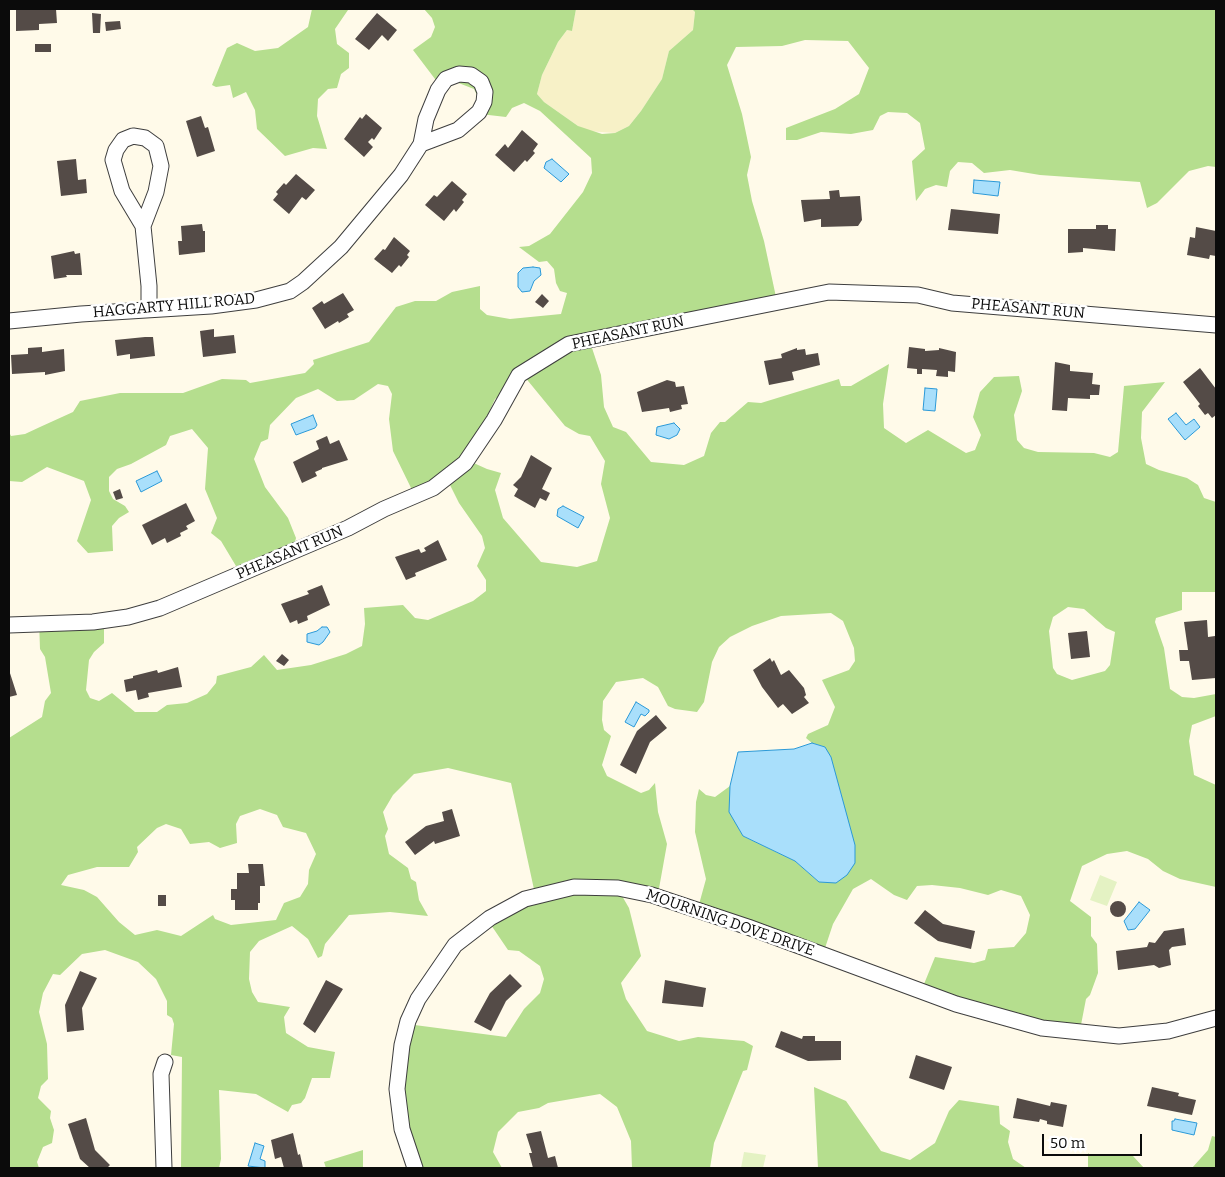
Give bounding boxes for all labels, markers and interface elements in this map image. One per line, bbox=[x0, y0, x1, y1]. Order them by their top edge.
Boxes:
street label: HAGGARTY HILL ROAD bbox=[92, 290, 256, 322]
street label: PHEASANT RUN bbox=[970, 295, 1086, 323]
street label: PHEASANT RUN bbox=[570, 312, 686, 354]
street label: PHEASANT RUN bbox=[234, 522, 346, 584]
street label: MOURNING DOVE DRIVE bbox=[643, 886, 817, 960]
scale bar bbox=[1045, 1124, 1145, 1156]
text: 50 m bbox=[1050, 1134, 1085, 1152]

